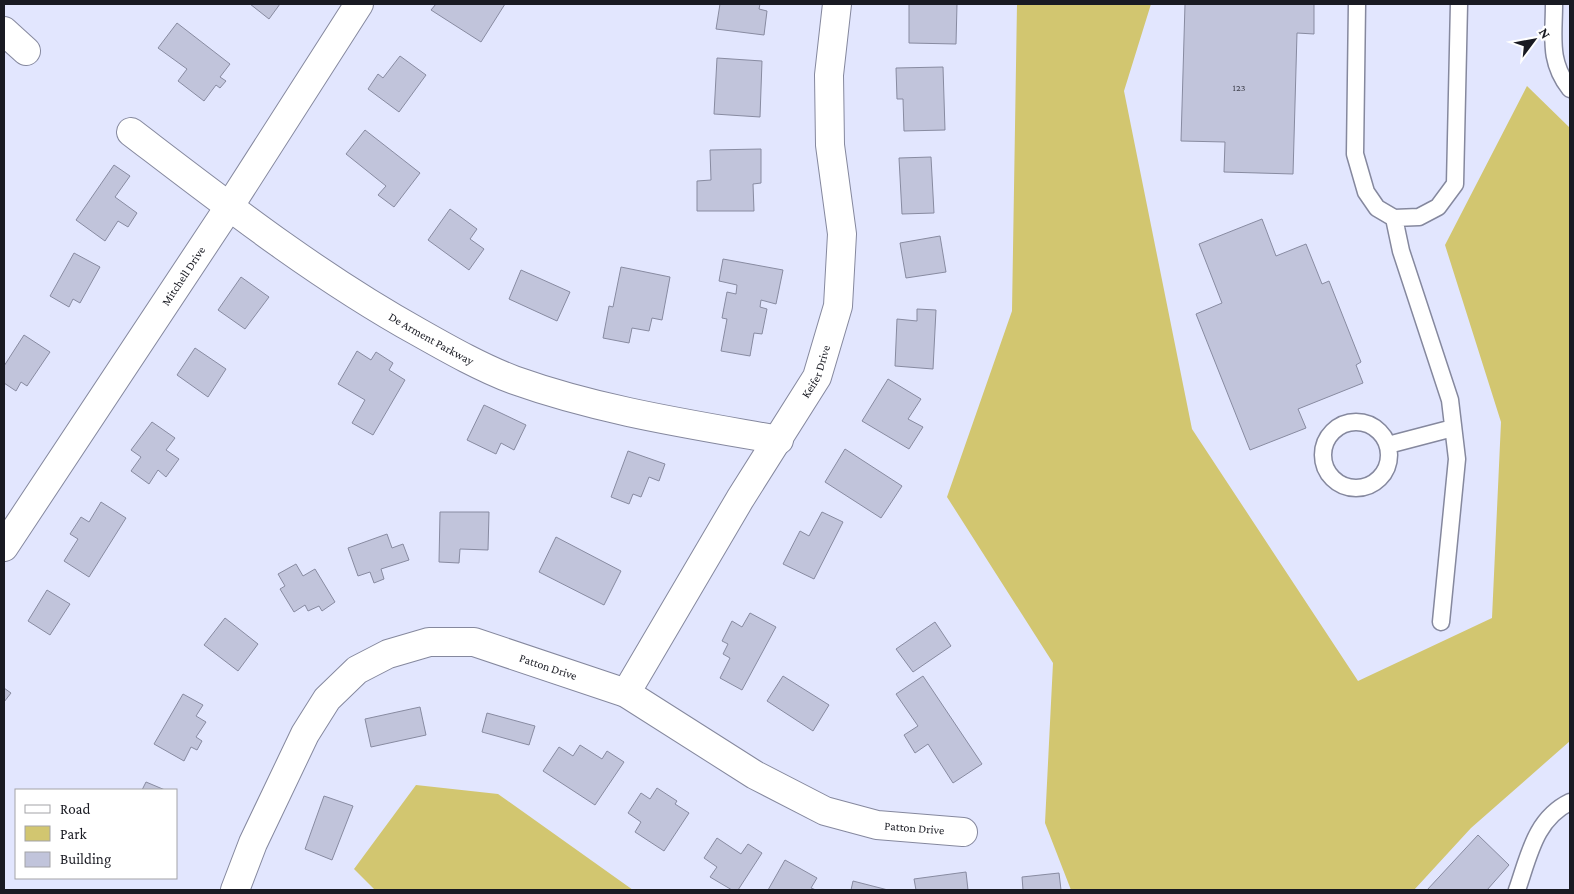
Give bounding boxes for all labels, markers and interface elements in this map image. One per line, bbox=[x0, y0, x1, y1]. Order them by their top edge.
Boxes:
north arrow bbox=[1509, 15, 1559, 65]
text: N bbox=[1536, 25, 1555, 42]
house number: 123 bbox=[1233, 82, 1246, 93]
street label: Mitchell Drive bbox=[159, 244, 208, 308]
street label: De Arment Parkway bbox=[386, 310, 477, 368]
street label: Keifer Drive bbox=[798, 343, 833, 401]
street label: Patton Drive bbox=[517, 651, 579, 683]
legend bbox=[15, 789, 178, 879]
text: Road bbox=[60, 801, 91, 817]
street label: Patton Drive bbox=[884, 819, 945, 837]
text: Park bbox=[60, 826, 87, 842]
text: Building bbox=[60, 851, 111, 868]

